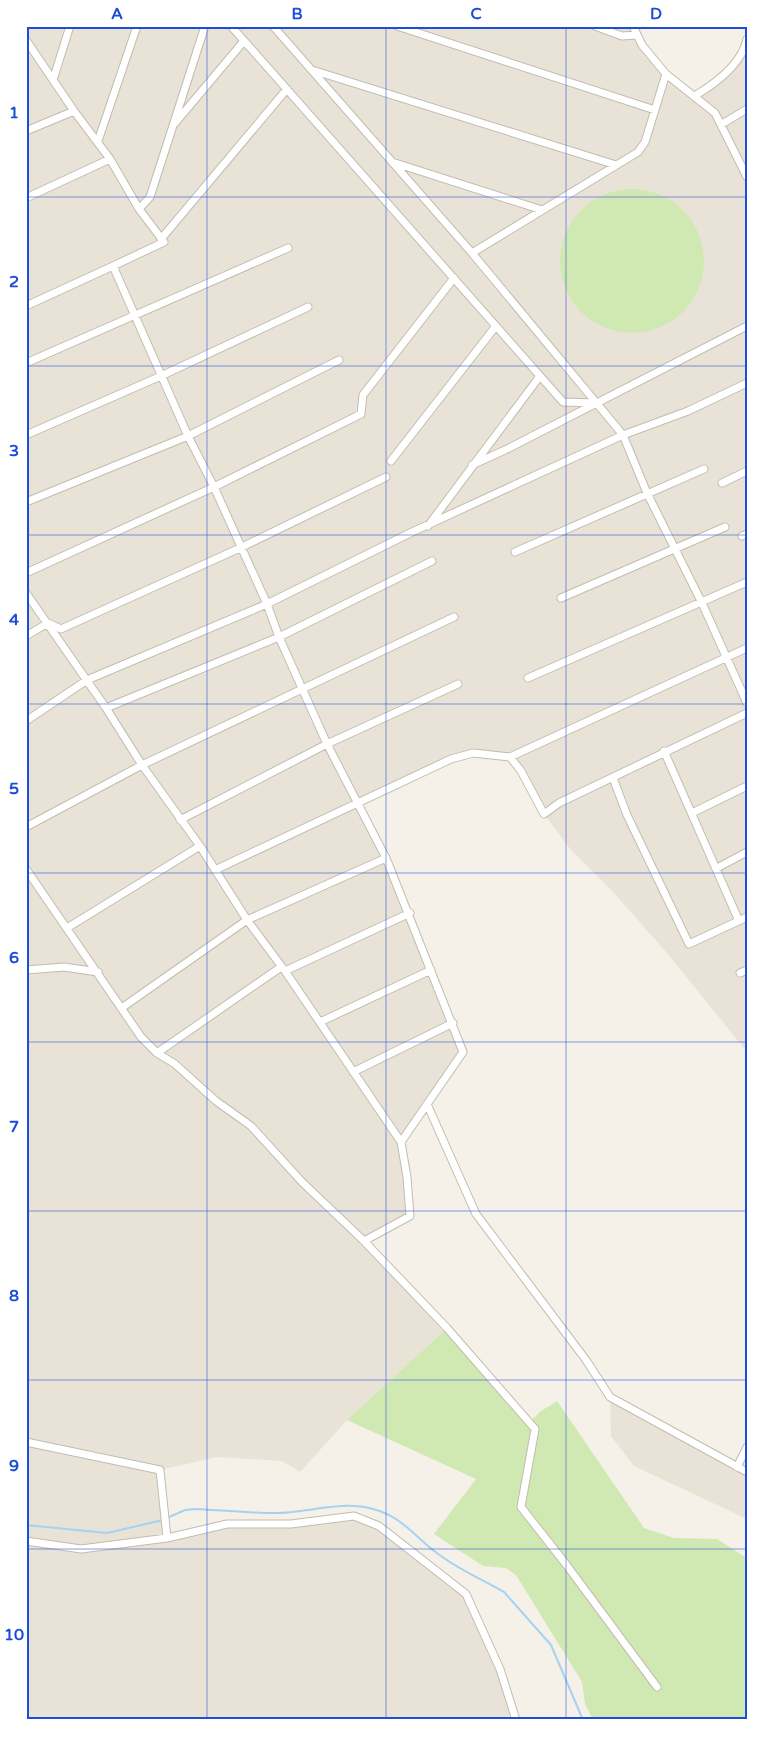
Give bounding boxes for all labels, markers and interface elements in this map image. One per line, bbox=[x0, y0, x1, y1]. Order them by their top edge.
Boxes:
text: A bbox=[111, 4, 123, 24]
text: B bbox=[291, 4, 303, 24]
text: C bbox=[470, 4, 482, 24]
text: D bbox=[650, 4, 662, 24]
text: 1 bbox=[9, 103, 19, 123]
text: 2 bbox=[9, 272, 19, 292]
text: 3 bbox=[9, 441, 19, 461]
text: 4 bbox=[9, 610, 19, 630]
text: 5 bbox=[9, 779, 19, 799]
text: 6 bbox=[9, 948, 19, 968]
text: 7 bbox=[9, 1117, 19, 1137]
text: 8 bbox=[9, 1286, 19, 1306]
text: 9 bbox=[9, 1456, 19, 1476]
text: 10 bbox=[4, 1625, 24, 1645]

